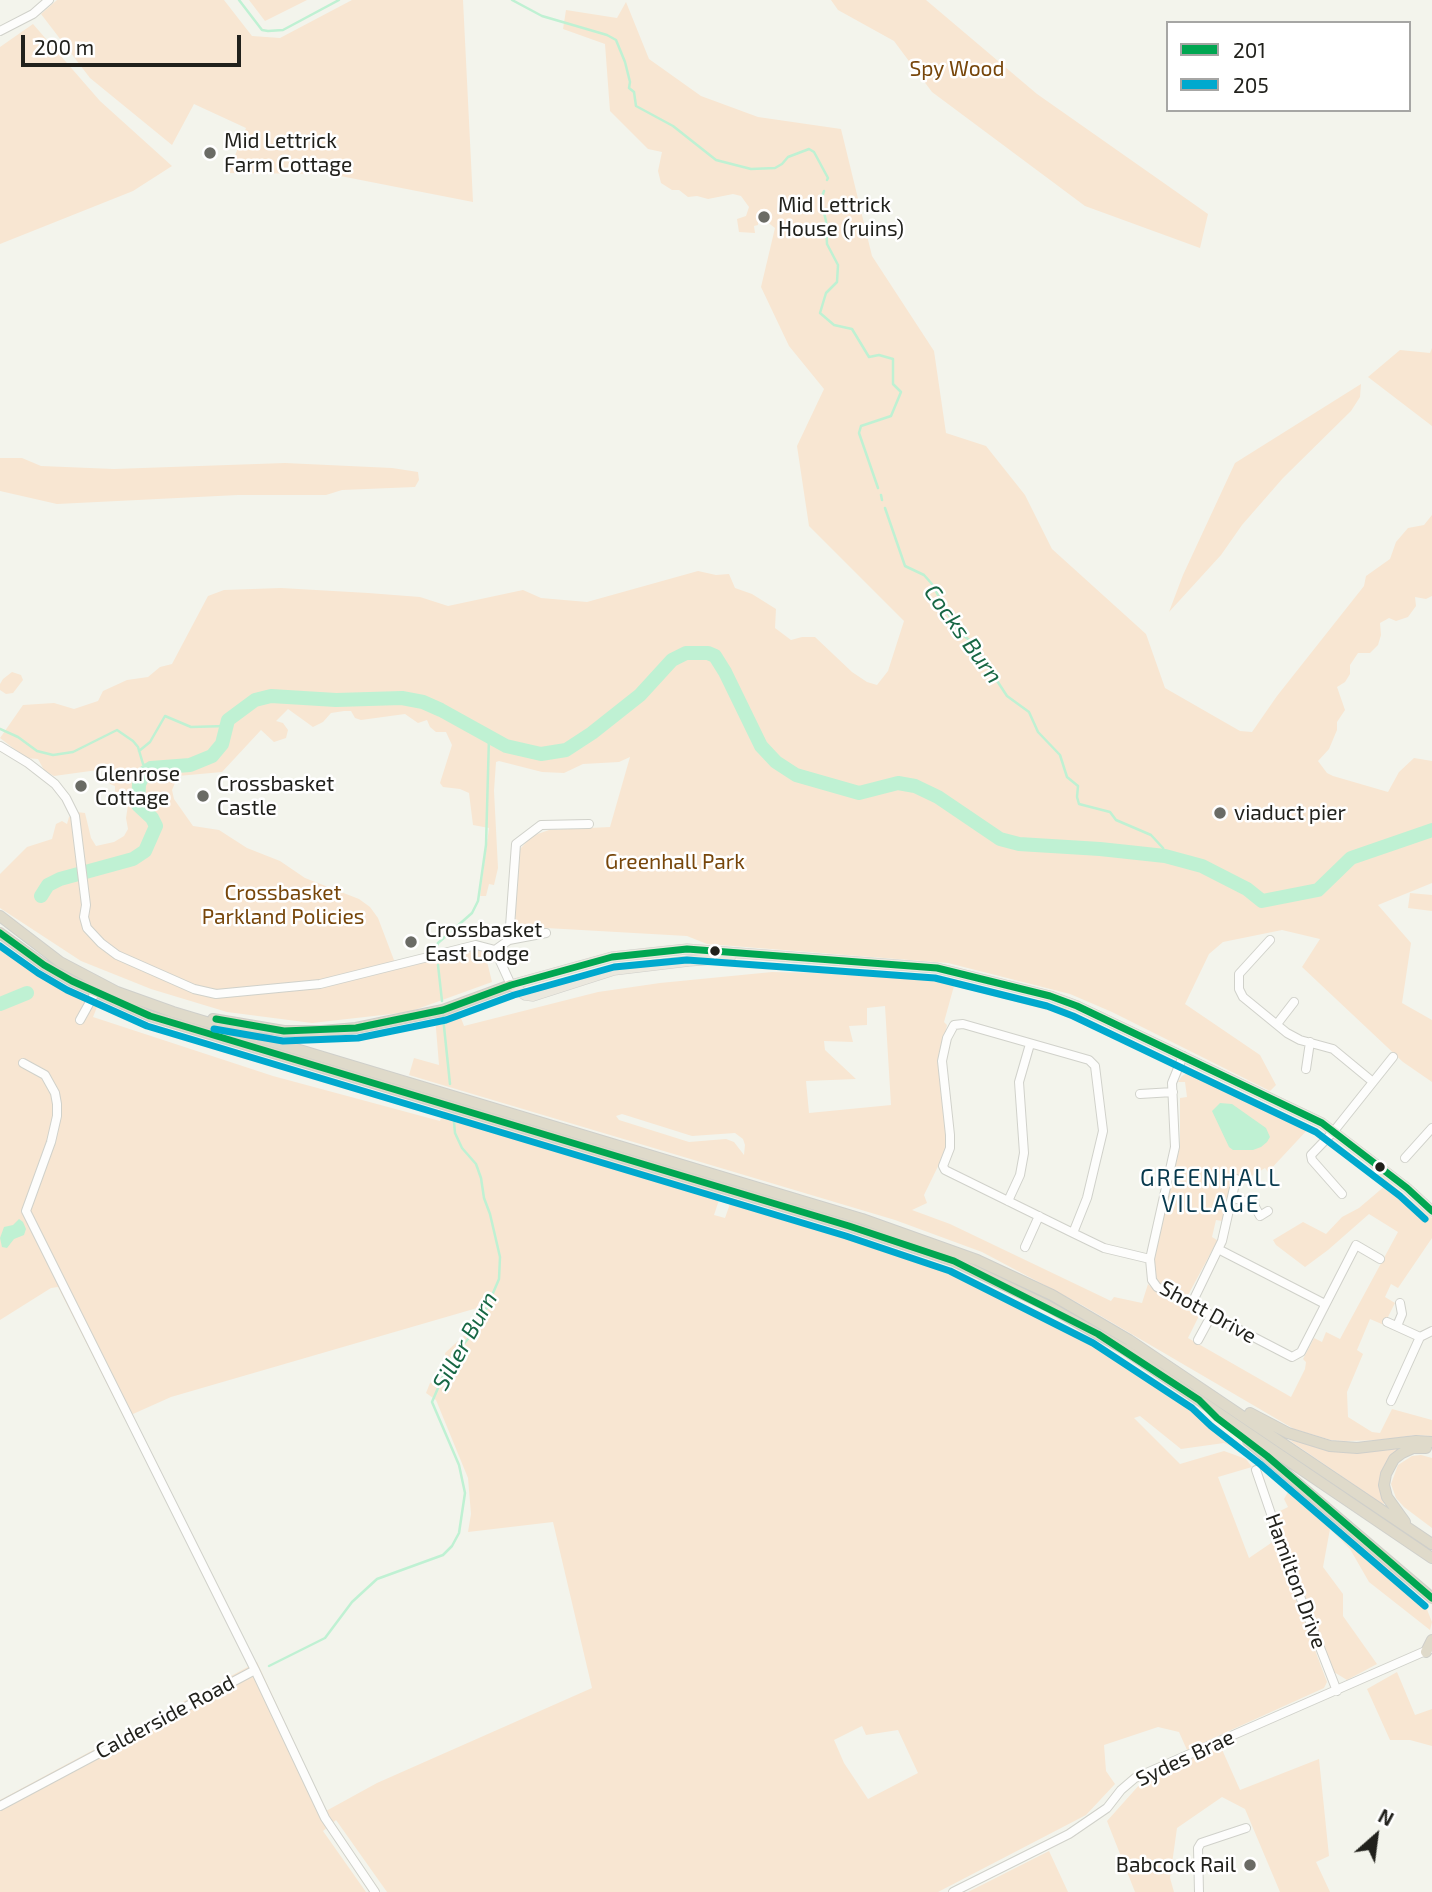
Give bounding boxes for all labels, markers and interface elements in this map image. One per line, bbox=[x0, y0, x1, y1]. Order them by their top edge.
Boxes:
scale bar bbox=[24, 21, 245, 65]
legend bbox=[1166, 21, 1411, 112]
text: 200 m bbox=[34, 34, 94, 59]
text: 201 bbox=[1233, 37, 1266, 62]
park label: Spy Wood bbox=[909, 56, 1005, 82]
text: 205 bbox=[1233, 72, 1269, 97]
place label: Mid Lettrick Farm Cottage bbox=[224, 128, 352, 178]
marker: Mid Lettrick Farm Cottage bbox=[202, 145, 218, 161]
place label: Mid Lettrick House (ruins) bbox=[778, 192, 904, 242]
marker: Mid Lettrick House (ruins) bbox=[756, 209, 772, 225]
water label: Cocks Burn bbox=[918, 579, 1008, 689]
place label: Glenrose Cottage bbox=[95, 761, 180, 811]
place label: Crossbasket Castle bbox=[217, 771, 334, 821]
marker: Glenrose Cottage bbox=[73, 778, 89, 794]
marker: Crossbasket Castle bbox=[195, 788, 211, 804]
place label: viaduct pier bbox=[1234, 800, 1346, 826]
marker: viaduct pier bbox=[1212, 805, 1228, 821]
park label: Greenhall Park bbox=[605, 849, 745, 875]
park label: Crossbasket Parkland Policies bbox=[202, 880, 364, 930]
place label: Crossbasket East Lodge bbox=[425, 917, 542, 967]
marker: Crossbasket East Lodge bbox=[403, 934, 419, 950]
unlabelled marker bbox=[708, 944, 722, 958]
unlabelled marker bbox=[1373, 1160, 1387, 1174]
district label: GREENHALL VILLAGE bbox=[1141, 1164, 1281, 1218]
street label: Shott Drive bbox=[1155, 1275, 1261, 1349]
water label: Siller Burn bbox=[427, 1287, 503, 1395]
street label: Hamilton Drive bbox=[1260, 1510, 1332, 1652]
street label: Calderside Road bbox=[91, 1670, 239, 1764]
street label: Sydes Brae bbox=[1132, 1724, 1238, 1792]
north arrow bbox=[1341, 1801, 1411, 1871]
text: N bbox=[1375, 1804, 1398, 1830]
place label: Babcock Rail bbox=[1116, 1852, 1236, 1878]
marker: Babcock Rail bbox=[1242, 1857, 1258, 1873]

